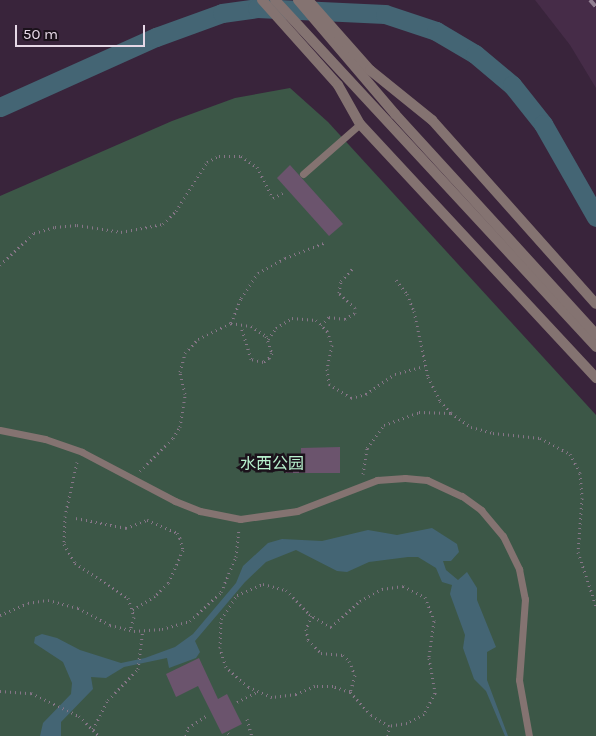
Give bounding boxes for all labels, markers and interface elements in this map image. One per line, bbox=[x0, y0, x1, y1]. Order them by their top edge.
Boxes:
scale bar bbox=[18, 15, 148, 47]
text: 50 m bbox=[23, 25, 58, 43]
park label: 水西公园 bbox=[240, 454, 304, 474]

